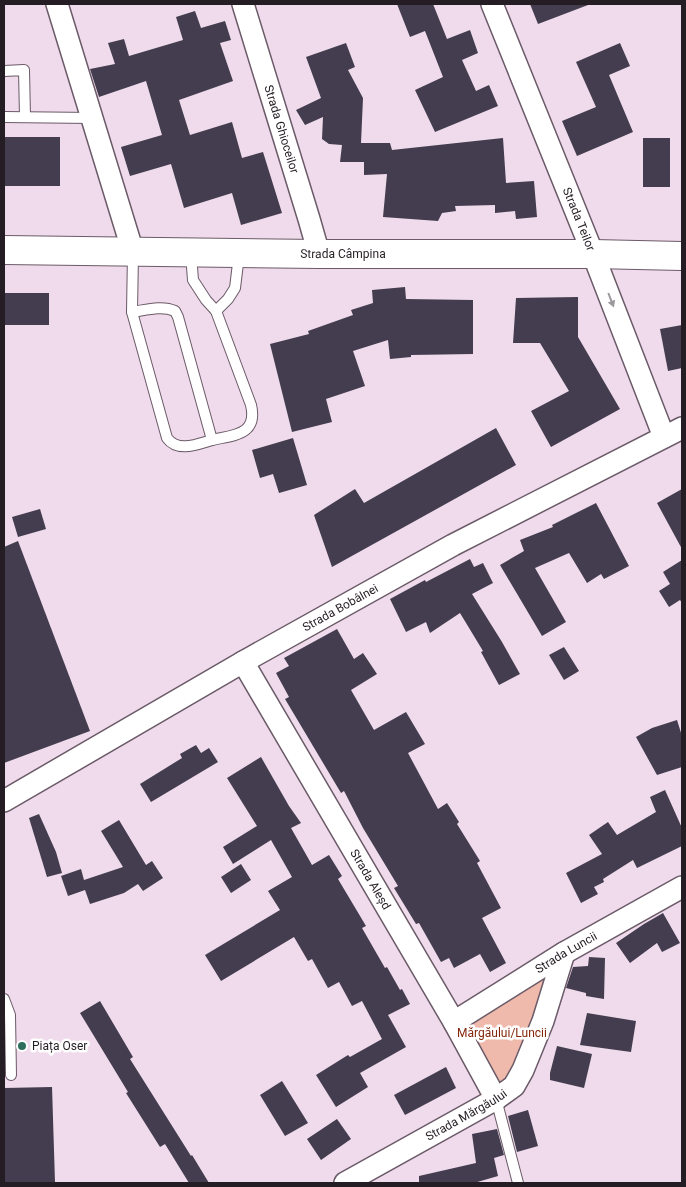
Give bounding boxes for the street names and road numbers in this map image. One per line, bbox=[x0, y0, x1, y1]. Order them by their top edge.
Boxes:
street label: Strada Ghioceilor bbox=[261, 83, 302, 175]
street label: Strada Teilor bbox=[560, 185, 598, 253]
street label: Strada Câmpina bbox=[300, 247, 386, 261]
street label: Strada Bobâlnei bbox=[300, 581, 381, 634]
street label: Strada Aleșd bbox=[347, 847, 394, 912]
street label: Strada Luncii bbox=[533, 929, 600, 976]
street label: Strada Mărgăului bbox=[423, 1086, 510, 1144]

